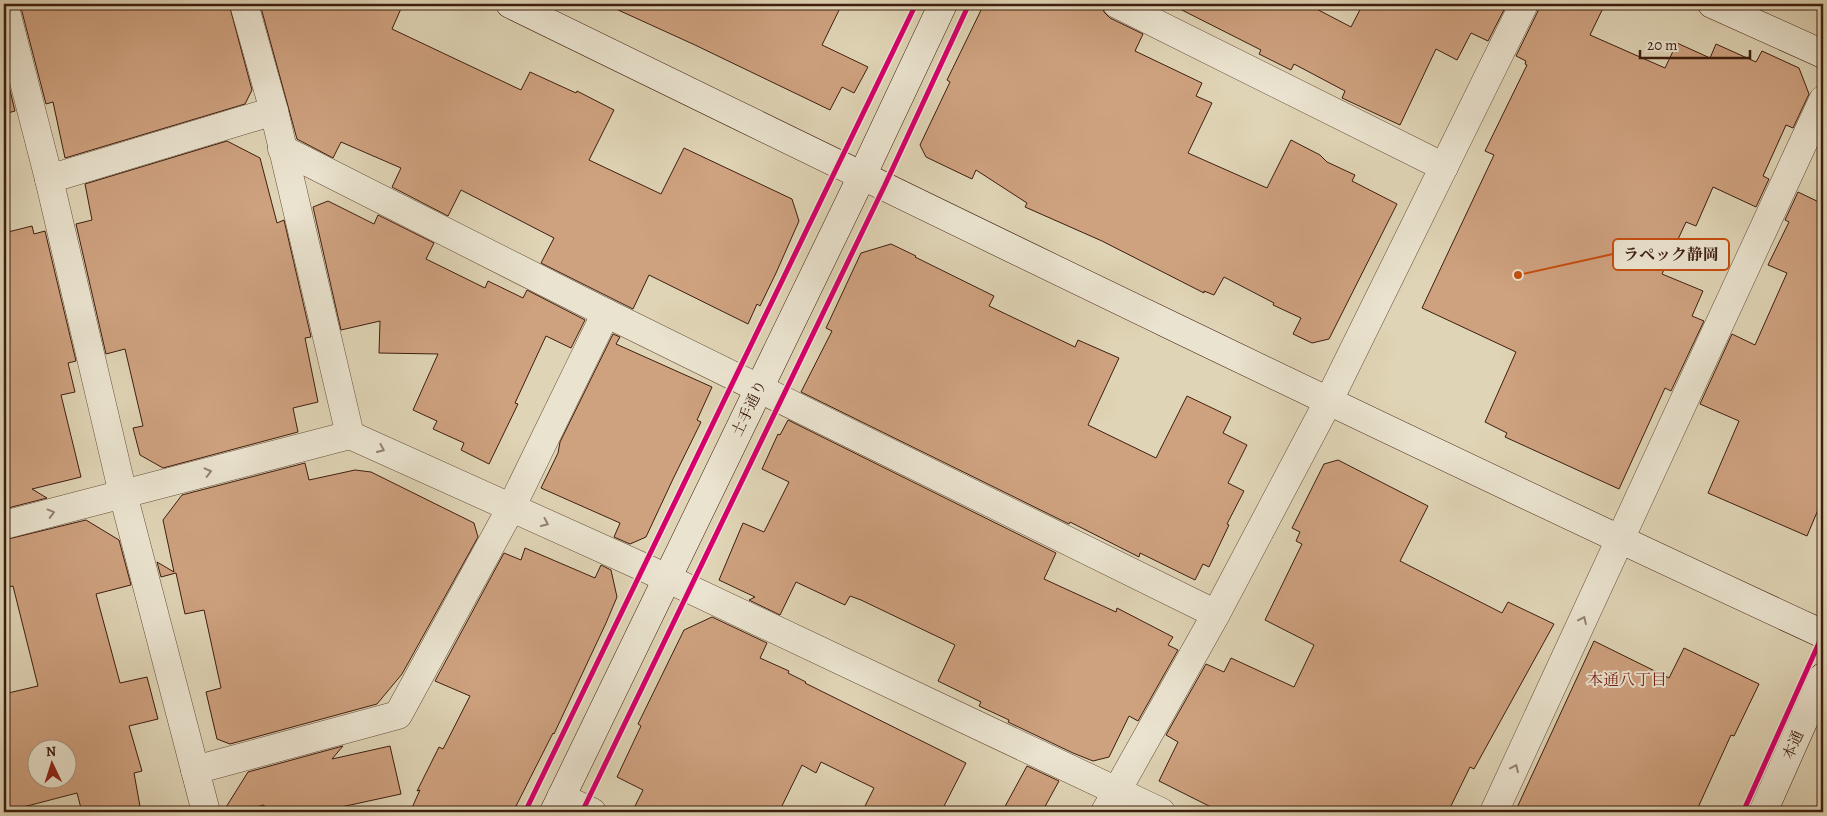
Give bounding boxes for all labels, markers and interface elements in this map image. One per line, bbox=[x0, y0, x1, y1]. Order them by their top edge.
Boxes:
scale bar bbox=[1640, 28, 1750, 60]
text: 20 m bbox=[1647, 35, 1678, 55]
callout: ラペック静岡 bbox=[1613, 239, 1729, 270]
text: ラペック静岡 bbox=[1623, 244, 1719, 266]
street label: 土手通り bbox=[727, 377, 771, 439]
one-way arrow bbox=[376, 443, 385, 454]
one-way arrow bbox=[204, 467, 213, 478]
one-way arrow bbox=[46, 508, 55, 519]
one-way arrow bbox=[540, 517, 549, 527]
one-way arrow bbox=[1576, 617, 1586, 626]
district label: 本通八丁目 bbox=[1587, 669, 1667, 691]
street label: 本通 bbox=[1778, 727, 1808, 763]
north arrow bbox=[28, 738, 78, 788]
text: N bbox=[45, 742, 57, 761]
one-way arrow bbox=[1508, 764, 1519, 773]

